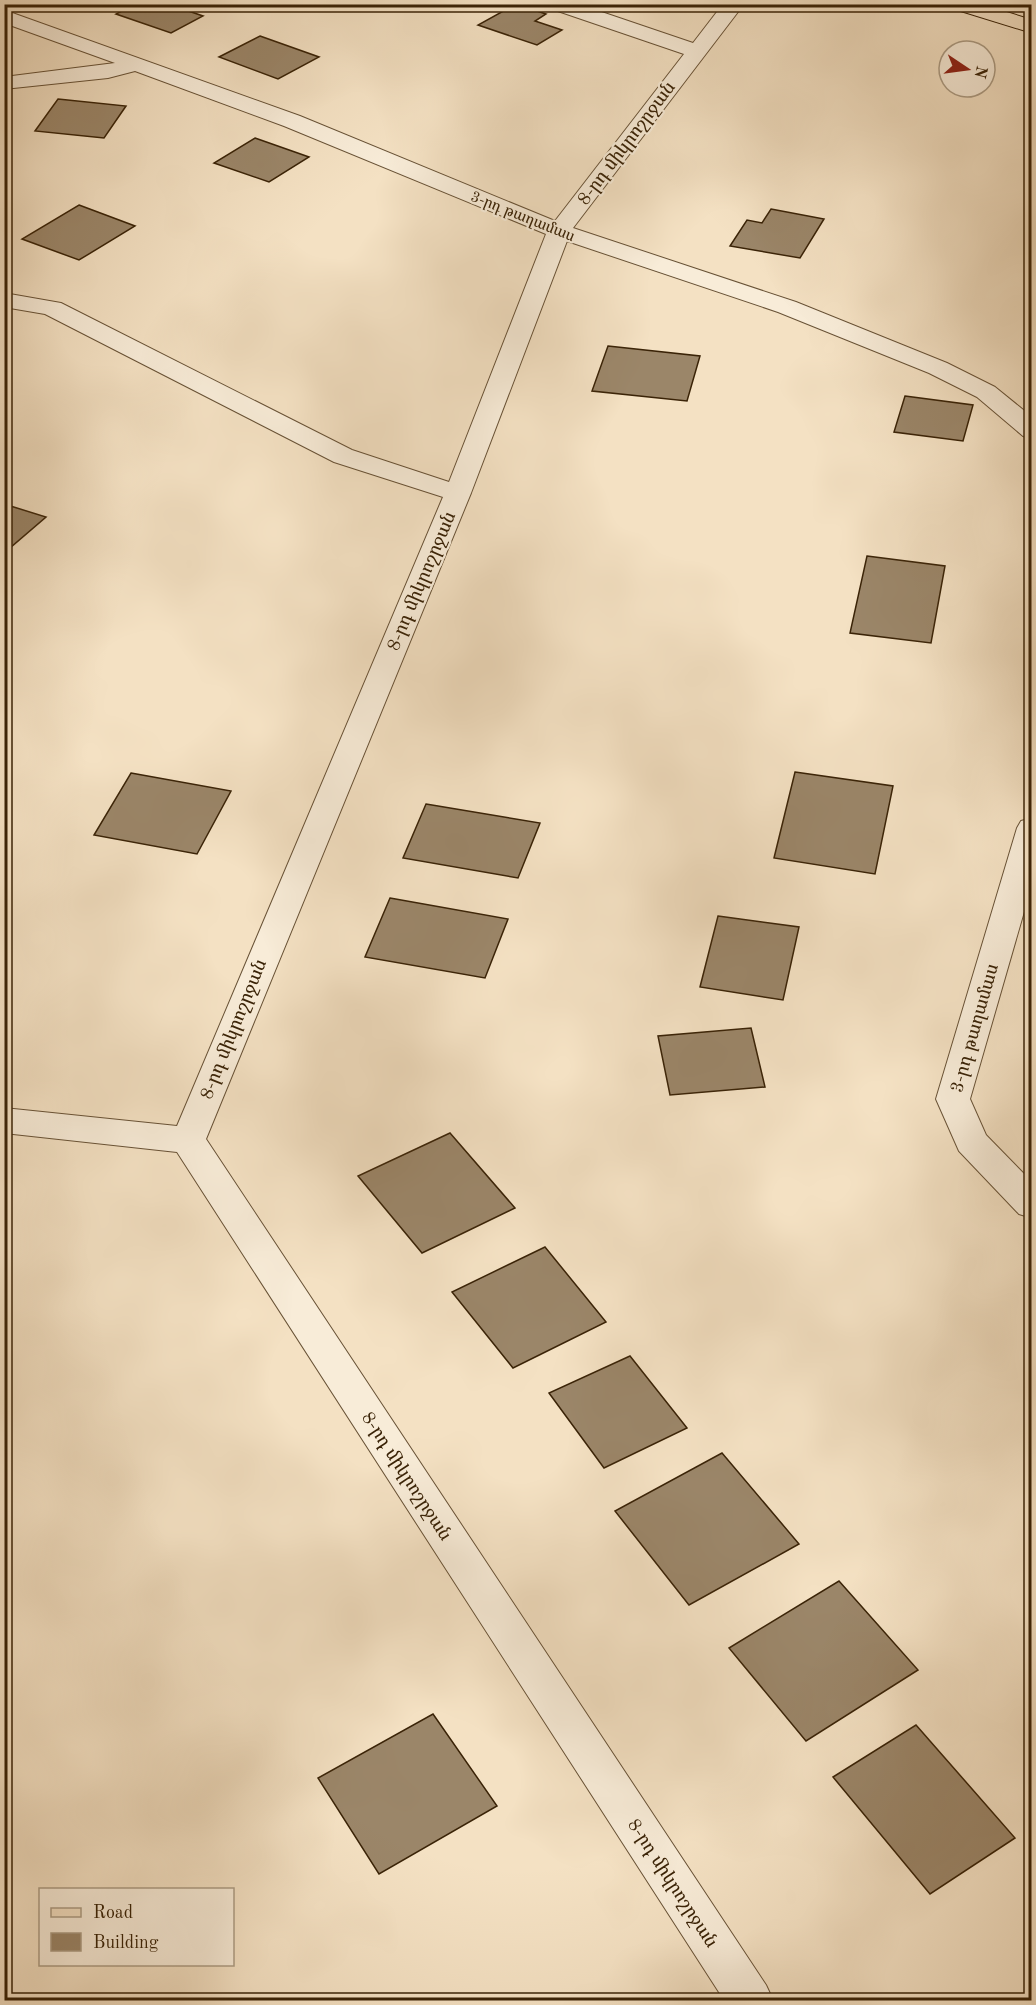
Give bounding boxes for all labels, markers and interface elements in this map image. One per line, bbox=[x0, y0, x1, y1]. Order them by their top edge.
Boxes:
north arrow bbox=[937, 39, 997, 99]
text: N bbox=[970, 64, 989, 80]
street label: 8-րդ միկրոշրջան bbox=[575, 79, 680, 209]
street label: 3-րդ թաղամաս bbox=[468, 189, 577, 245]
street label: 8-րդ միկրոշրջան bbox=[384, 509, 460, 654]
street label: 8-րդ միկրոշրջան bbox=[198, 957, 271, 1102]
street label: 3-րդ թաղամաս bbox=[948, 962, 1003, 1095]
street label: 8-րդ միկրոշրջան bbox=[357, 1409, 454, 1545]
street label: 8-րդ միկրոշրջան bbox=[623, 1816, 720, 1952]
legend bbox=[39, 1888, 234, 1966]
text: Road bbox=[93, 1904, 133, 1922]
text: Building bbox=[93, 1934, 159, 1952]

